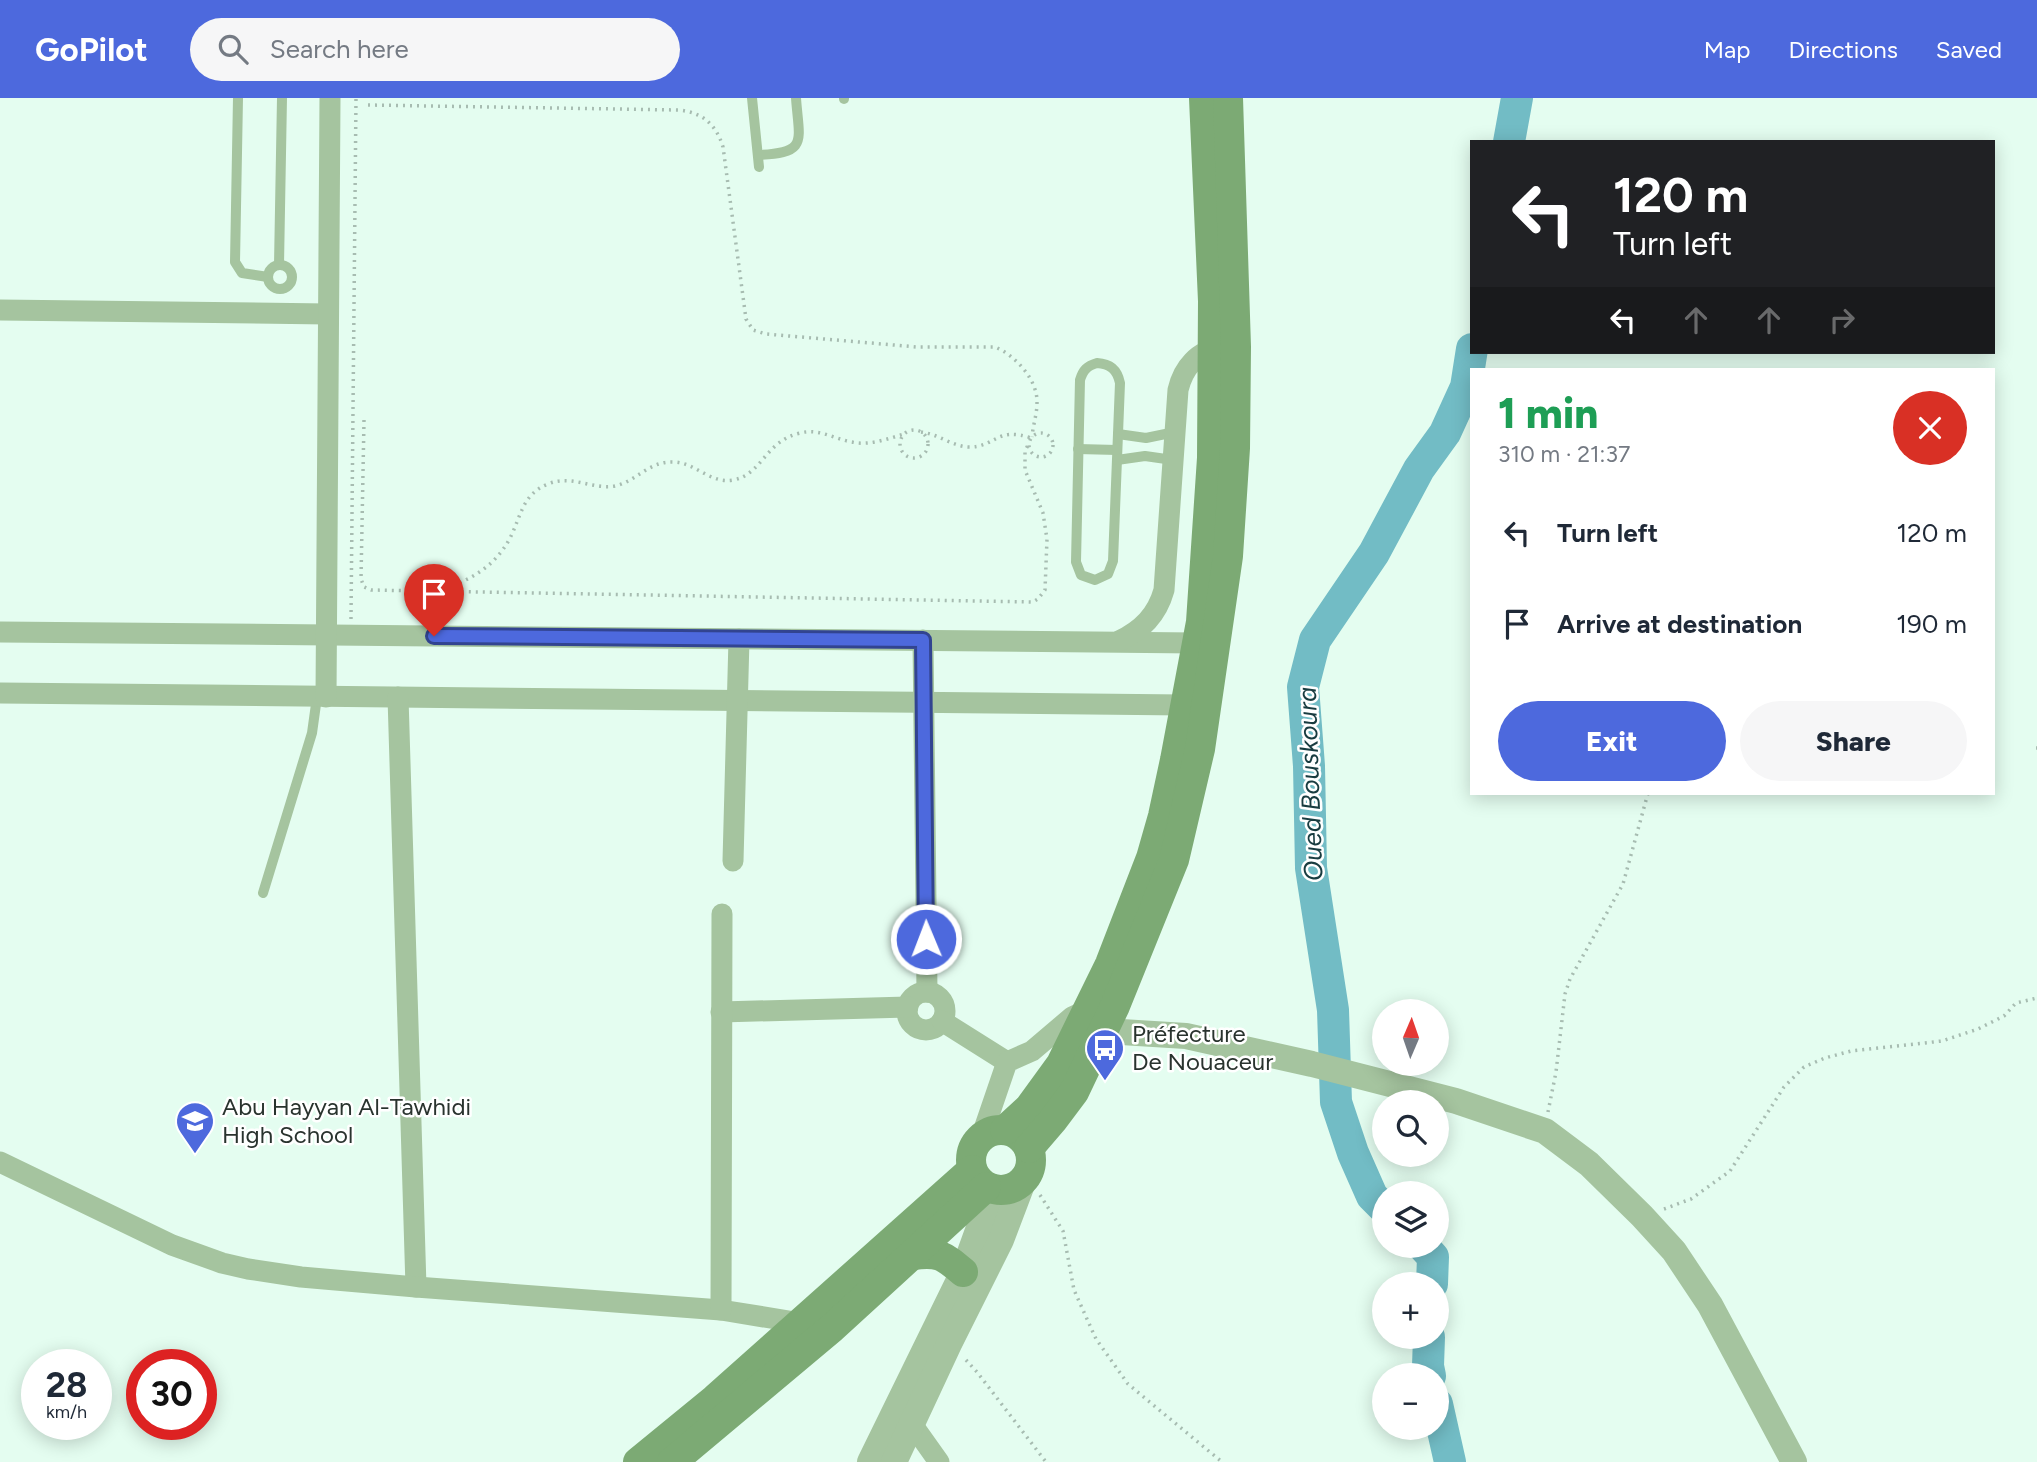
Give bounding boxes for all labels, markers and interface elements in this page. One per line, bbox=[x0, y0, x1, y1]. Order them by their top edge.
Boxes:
search box bbox=[190, 18, 680, 81]
text: GoPilot bbox=[35, 30, 148, 69]
icon: search bbox=[214, 30, 252, 68]
text: Search here bbox=[270, 33, 409, 65]
text: Map bbox=[1704, 35, 1750, 64]
text: Directions bbox=[1788, 35, 1898, 64]
text: Saved bbox=[1936, 35, 2002, 64]
text: 120 m bbox=[1613, 165, 1748, 224]
icon: left bbox=[1498, 168, 1589, 259]
text: Turn left bbox=[1613, 225, 1732, 263]
icon: left bbox=[1604, 301, 1642, 339]
icon: ahead bbox=[1677, 301, 1715, 339]
icon: ahead bbox=[1750, 301, 1788, 339]
icon: right bbox=[1823, 301, 1861, 339]
text: 1 min bbox=[1498, 388, 1598, 439]
button: close bbox=[1893, 391, 1967, 465]
text: 310 m · 21:37 bbox=[1498, 440, 1630, 468]
icon: left bbox=[1498, 514, 1536, 552]
text: Turn left bbox=[1557, 517, 1658, 549]
text: 120 m bbox=[1897, 517, 1967, 549]
pin bbox=[404, 564, 464, 636]
icon: arrive bbox=[415, 575, 453, 613]
icon: arrive bbox=[1498, 605, 1536, 643]
text: Arrive at destination bbox=[1557, 608, 1802, 640]
text: 190 m bbox=[1896, 608, 1967, 640]
water label: Oued Bouskoura bbox=[1291, 686, 1329, 882]
button: Exit bbox=[1498, 701, 1726, 781]
button: Share bbox=[1740, 701, 1967, 781]
position arrow bbox=[889, 902, 963, 976]
north arrow bbox=[1372, 999, 1449, 1076]
map controls bbox=[1372, 999, 1449, 1440]
place label: Préfecture De Nouaceur bbox=[1132, 1019, 1273, 1076]
bus stop icon: Préfecture De Nouaceur bbox=[1084, 1027, 1126, 1082]
button: search bbox=[1372, 1090, 1449, 1167]
place label: Abu Hayyan Al-Tawhidi High School bbox=[222, 1092, 471, 1149]
school or university icon: Abu Hayyan Al-Tawhidi High School bbox=[174, 1100, 216, 1155]
button: layers bbox=[1372, 1181, 1449, 1258]
button: + bbox=[1372, 1272, 1449, 1349]
speed limit sign: 30 bbox=[126, 1349, 217, 1440]
button: − bbox=[1372, 1363, 1449, 1440]
text: 28 bbox=[46, 1364, 87, 1406]
text: km/h bbox=[46, 1401, 87, 1423]

